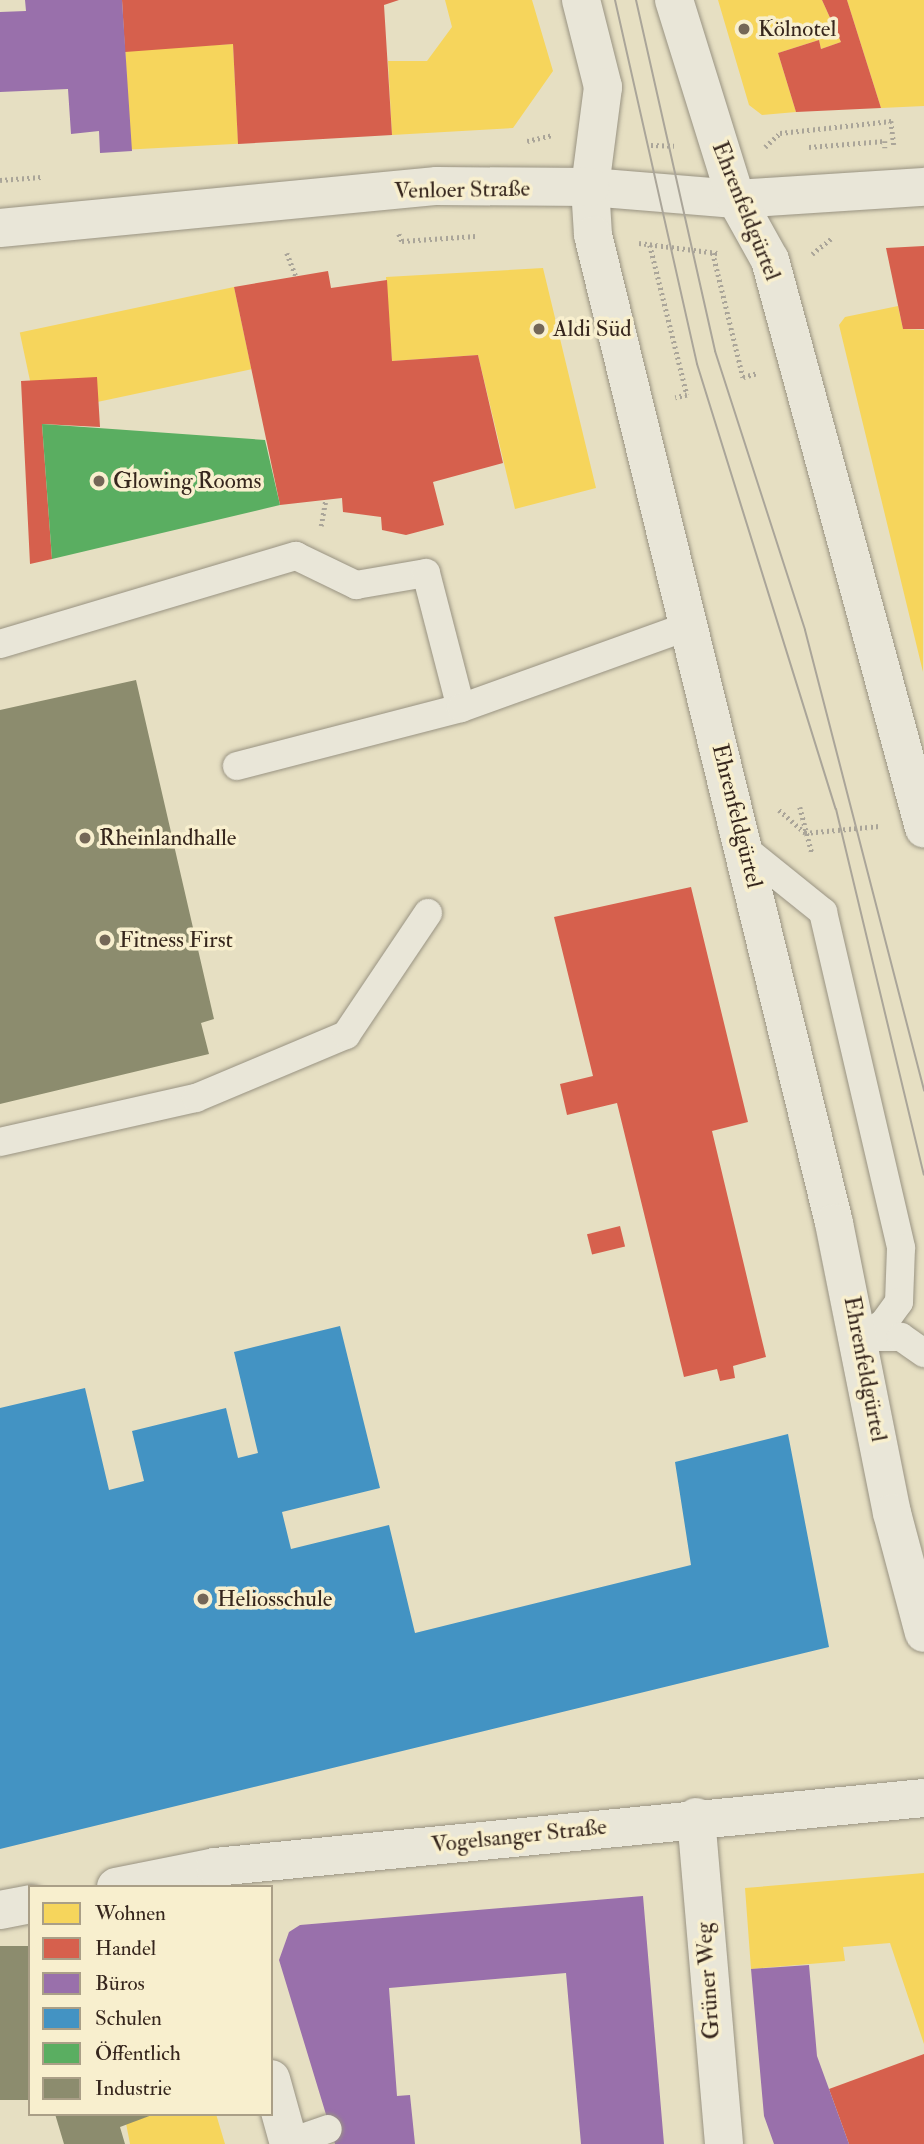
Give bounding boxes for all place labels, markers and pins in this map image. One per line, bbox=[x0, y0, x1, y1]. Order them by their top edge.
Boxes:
place label: Kölnotel bbox=[758, 15, 836, 43]
marker: Kölnotel bbox=[736, 21, 752, 37]
place label: Aldi Süd bbox=[553, 315, 632, 343]
marker: Aldi Süd bbox=[531, 321, 547, 337]
place label: Glowing Rooms bbox=[113, 467, 261, 495]
marker: Glowing Rooms bbox=[91, 473, 107, 489]
place label: Rheinlandhalle bbox=[99, 824, 236, 852]
marker: Rheinlandhalle bbox=[77, 830, 93, 846]
place label: Fitness First bbox=[119, 926, 233, 954]
marker: Fitness First bbox=[97, 932, 113, 948]
place label: Heliosschule bbox=[217, 1585, 332, 1613]
marker: Heliosschule bbox=[195, 1591, 211, 1607]

